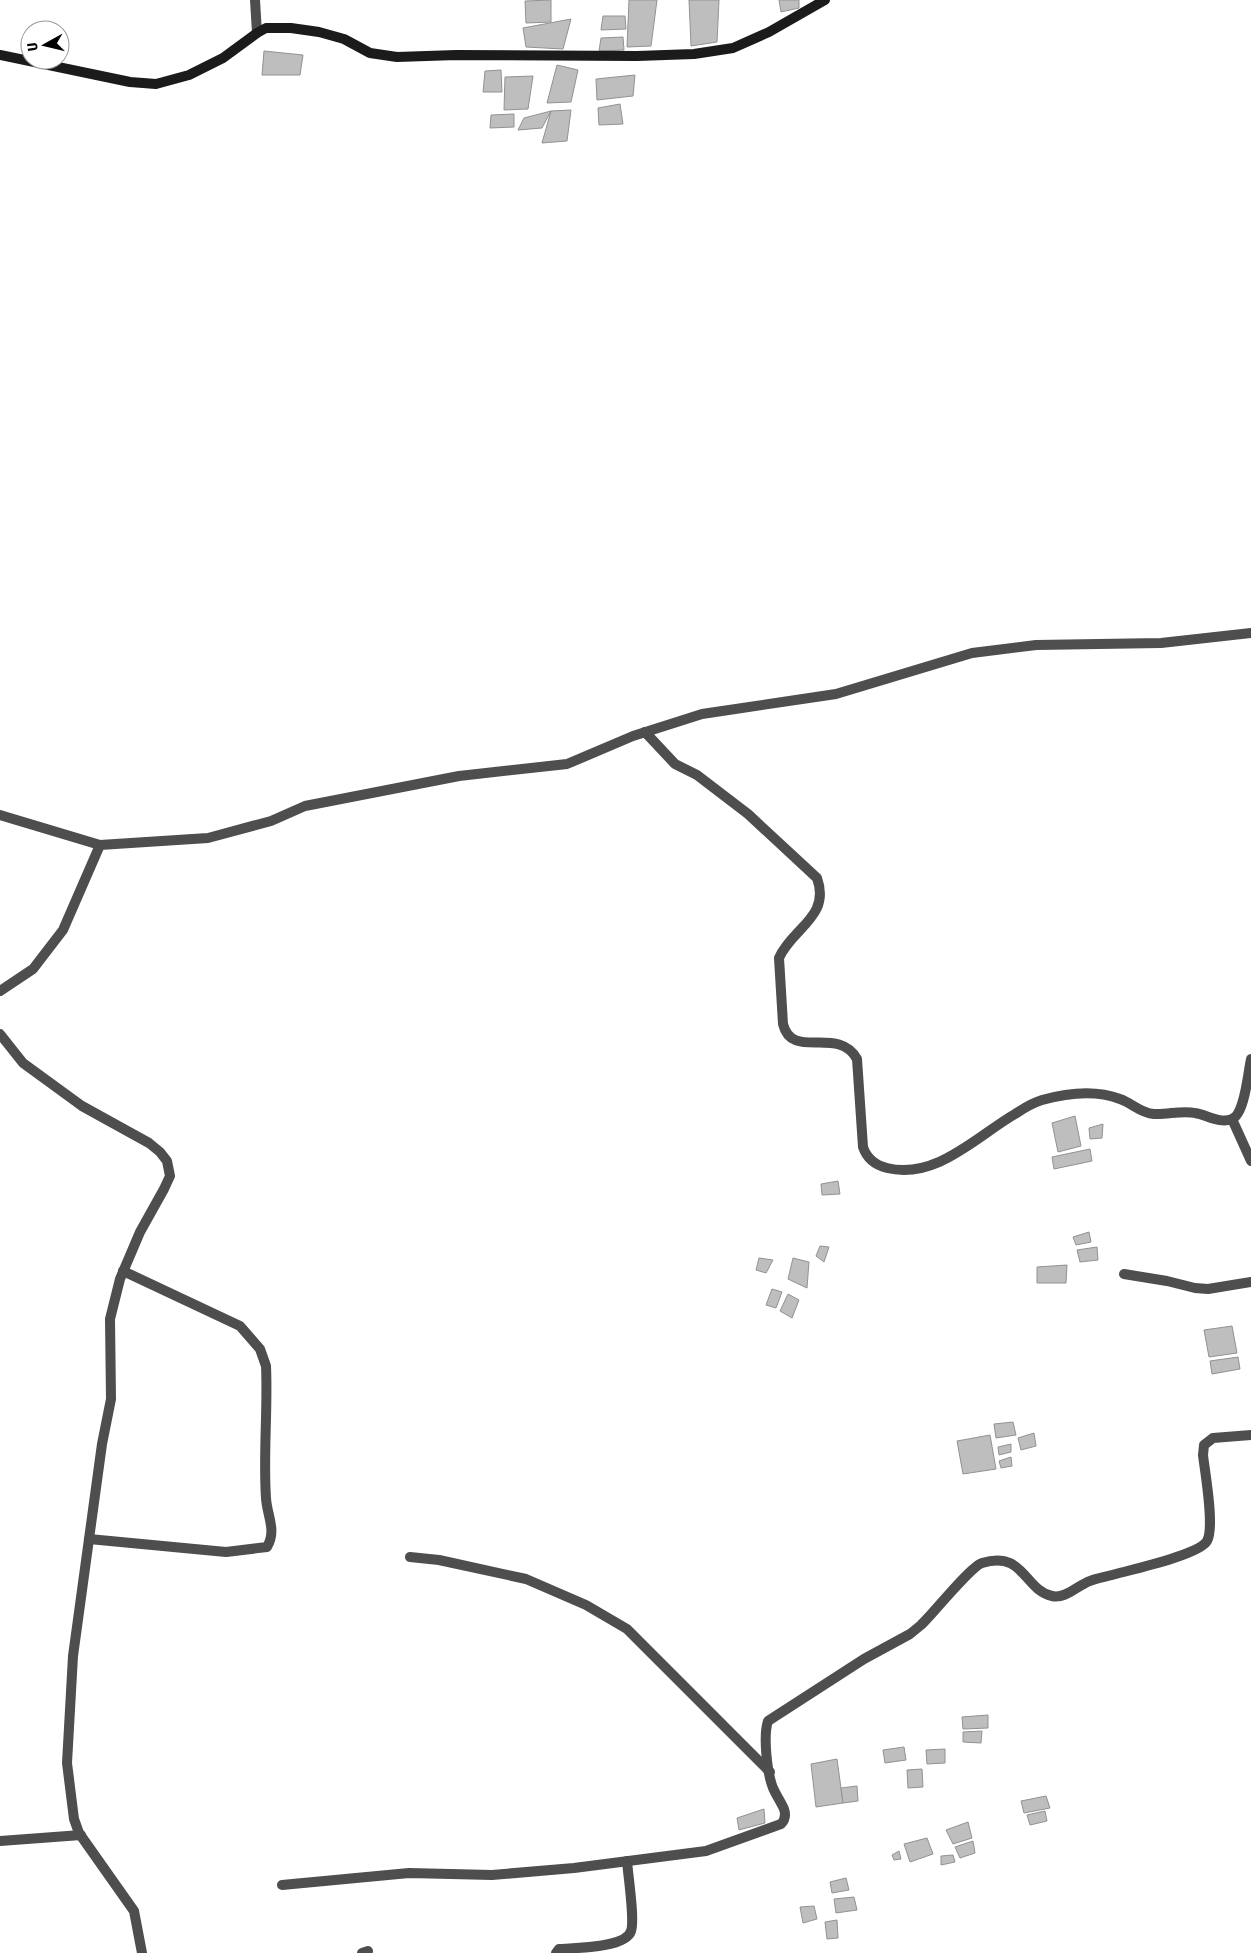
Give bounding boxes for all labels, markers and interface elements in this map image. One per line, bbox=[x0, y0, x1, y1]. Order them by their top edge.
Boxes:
north arrow bbox=[20, 20, 70, 70]
text: U bbox=[24, 41, 42, 52]

